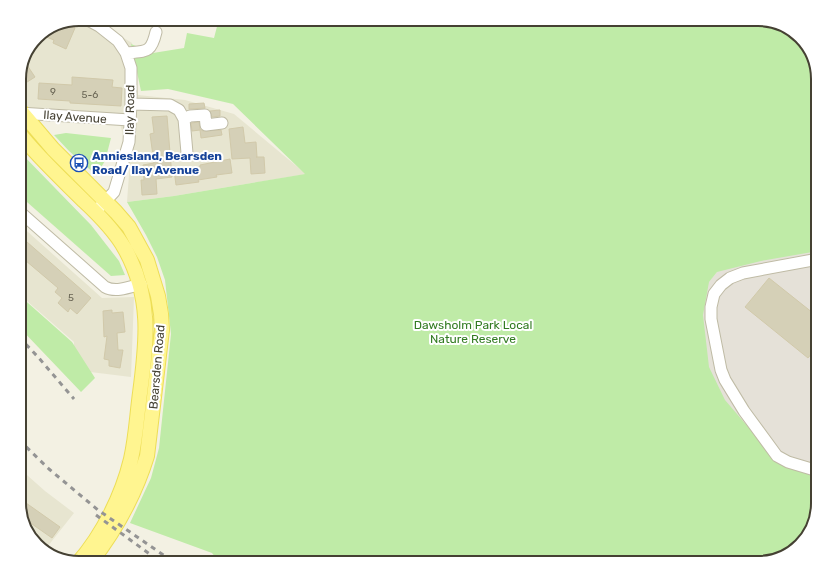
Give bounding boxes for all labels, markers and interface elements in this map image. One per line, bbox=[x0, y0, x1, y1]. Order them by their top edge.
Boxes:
street label: Ilay Road bbox=[123, 85, 137, 135]
house number: 9 bbox=[50, 86, 56, 98]
house number: 5-6 bbox=[82, 89, 98, 101]
street label: Ilay Avenue bbox=[43, 108, 108, 126]
place label: Anniesland, Bearsden Road/ Ilay Avenue bbox=[92, 149, 222, 177]
bus stop icon: Anniesland, Bearsden Road/ Ilay Avenue bbox=[69, 153, 89, 173]
house number: 5 bbox=[68, 292, 74, 304]
park label: Dawsholm Park Local Nature Reserve bbox=[414, 318, 532, 346]
street label: Bearsden Road bbox=[146, 324, 168, 410]

